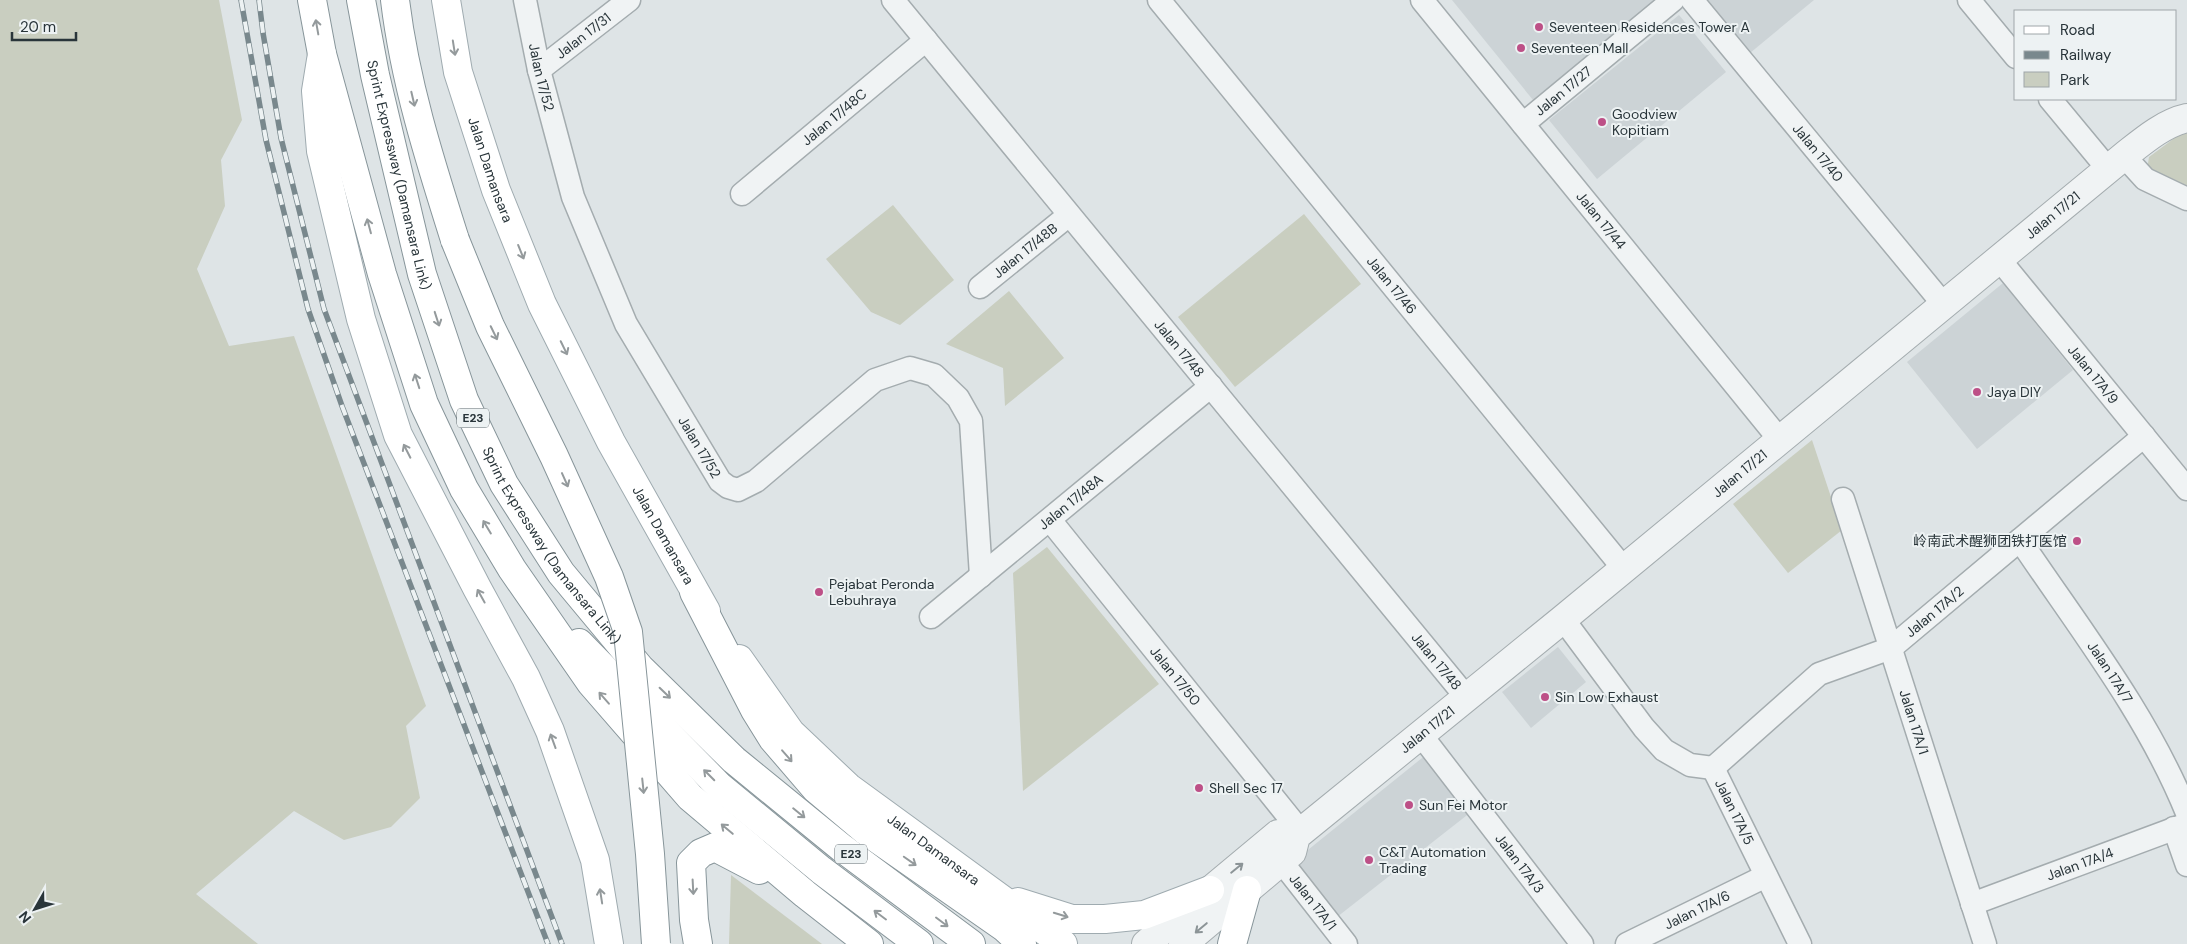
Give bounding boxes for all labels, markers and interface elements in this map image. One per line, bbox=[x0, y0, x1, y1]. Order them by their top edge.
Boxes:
street label: Jalan 17/31 bbox=[552, 9, 614, 63]
scale bar bbox=[12, 10, 76, 42]
legend bbox=[2014, 10, 2177, 100]
text: 20 m bbox=[20, 17, 56, 37]
place label: Seventeen Residences Tower A bbox=[1549, 18, 1750, 36]
one-way arrow bbox=[311, 19, 321, 35]
text: Road bbox=[2060, 20, 2095, 40]
marker: Seventeen Residences Tower A bbox=[1533, 21, 1545, 33]
place label: Seventeen Mall bbox=[1531, 39, 1628, 57]
one-way arrow bbox=[449, 40, 459, 56]
street label: Jalan 17/52 bbox=[525, 42, 559, 113]
marker: Seventeen Mall bbox=[1515, 42, 1527, 54]
text: Railway bbox=[2060, 45, 2112, 65]
street label: Sprint Expressway (Damansara Link) bbox=[363, 59, 436, 292]
street label: Jalan 17/27 bbox=[1531, 62, 1595, 120]
text: Park bbox=[2060, 70, 2090, 90]
street label: Jalan 17/48C bbox=[798, 85, 870, 149]
one-way arrow bbox=[409, 91, 418, 107]
place label: Goodview Kopitiam bbox=[1612, 105, 1677, 139]
street label: Jalan Damansara bbox=[464, 115, 517, 225]
marker: Goodview Kopitiam bbox=[1596, 116, 1608, 128]
street label: Jalan 17/40 bbox=[1789, 120, 1847, 186]
street label: Jalan 17/21 bbox=[2022, 187, 2084, 243]
street label: Jalan 17/44 bbox=[1572, 188, 1630, 253]
one-way arrow bbox=[363, 218, 373, 234]
street label: Jalan 17/48B bbox=[989, 219, 1061, 282]
one-way arrow bbox=[517, 244, 526, 259]
street label: Jalan 17/46 bbox=[1363, 252, 1421, 318]
one-way arrow bbox=[433, 311, 443, 327]
street label: Jalan 17/48 bbox=[1150, 316, 1208, 381]
one-way arrow bbox=[489, 326, 499, 341]
one-way arrow bbox=[560, 340, 569, 355]
street label: Jalan 17A/9 bbox=[2064, 341, 2123, 408]
one-way arrow bbox=[412, 374, 421, 389]
place label: Jaya DIY bbox=[1987, 383, 2041, 401]
marker: Jaya DIY bbox=[1971, 386, 1983, 398]
road number: E23 bbox=[457, 408, 489, 428]
street label: Jalan 17/52 bbox=[674, 413, 725, 481]
one-way arrow bbox=[402, 444, 411, 459]
street label: Sprint Expressway (Damansara Link) bbox=[479, 444, 625, 647]
street label: Jalan 17/21 bbox=[1708, 445, 1771, 501]
street label: Jalan 17/48A bbox=[1035, 470, 1107, 534]
one-way arrow bbox=[561, 472, 570, 487]
street label: Jalan Damansara bbox=[629, 483, 698, 587]
one-way arrow bbox=[482, 521, 492, 535]
place label: 岭南武术醒狮团铁打医馆 bbox=[1913, 532, 2067, 550]
marker: 岭南武术醒狮团铁打医馆 bbox=[2071, 535, 2083, 547]
place label: Pejabat Peronda Lebuhraya bbox=[829, 575, 934, 609]
street label: Jalan 17A/2 bbox=[1902, 582, 1967, 641]
marker: Pejabat Peronda Lebuhraya bbox=[813, 586, 825, 598]
one-way arrow bbox=[476, 588, 486, 603]
street label: Jalan 17/48 bbox=[1408, 629, 1466, 694]
street label: Jalan 17A/7 bbox=[2083, 638, 2137, 706]
street label: Jalan 17/50 bbox=[1146, 643, 1205, 709]
one-way arrow bbox=[659, 687, 671, 699]
street label: Jalan 17A/1 bbox=[1895, 687, 1933, 757]
place label: Sin Low Exhaust bbox=[1555, 688, 1659, 706]
marker: Sin Low Exhaust bbox=[1539, 691, 1551, 703]
one-way arrow bbox=[598, 692, 609, 705]
street label: Jalan 17/21 bbox=[1396, 702, 1458, 757]
one-way arrow bbox=[548, 734, 557, 749]
one-way arrow bbox=[781, 749, 793, 762]
one-way arrow bbox=[702, 769, 715, 781]
street label: Jalan 17A/5 bbox=[1711, 776, 1758, 848]
one-way arrow bbox=[638, 778, 648, 794]
place label: Shell Sec 17 bbox=[1209, 779, 1283, 797]
marker: Shell Sec 17 bbox=[1193, 782, 1205, 794]
place label: Sun Fei Motor bbox=[1419, 796, 1508, 814]
marker: Sun Fei Motor bbox=[1403, 799, 1415, 811]
one-way arrow bbox=[792, 808, 805, 819]
street label: Jalan Damansara bbox=[884, 810, 983, 889]
one-way arrow bbox=[721, 823, 734, 834]
street label: Jalan 17A/3 bbox=[1491, 830, 1548, 897]
place label: C&T Automation Trading bbox=[1379, 843, 1486, 877]
street label: Jalan 17A/4 bbox=[2044, 843, 2116, 885]
road number: E23 bbox=[835, 844, 867, 864]
marker: C&T Automation Trading bbox=[1363, 854, 1375, 866]
one-way arrow bbox=[903, 856, 917, 866]
one-way arrow bbox=[1230, 863, 1243, 874]
street label: Jalan 17A/1 bbox=[1285, 870, 1341, 934]
one-way arrow bbox=[688, 878, 697, 894]
north arrow bbox=[10, 884, 60, 934]
street label: Jalan 17A/6 bbox=[1661, 886, 1733, 933]
one-way arrow bbox=[596, 888, 606, 904]
text: N bbox=[15, 908, 35, 927]
one-way arrow bbox=[874, 909, 887, 920]
one-way arrow bbox=[1052, 911, 1068, 920]
one-way arrow bbox=[935, 917, 948, 928]
one-way arrow bbox=[1195, 923, 1208, 934]

